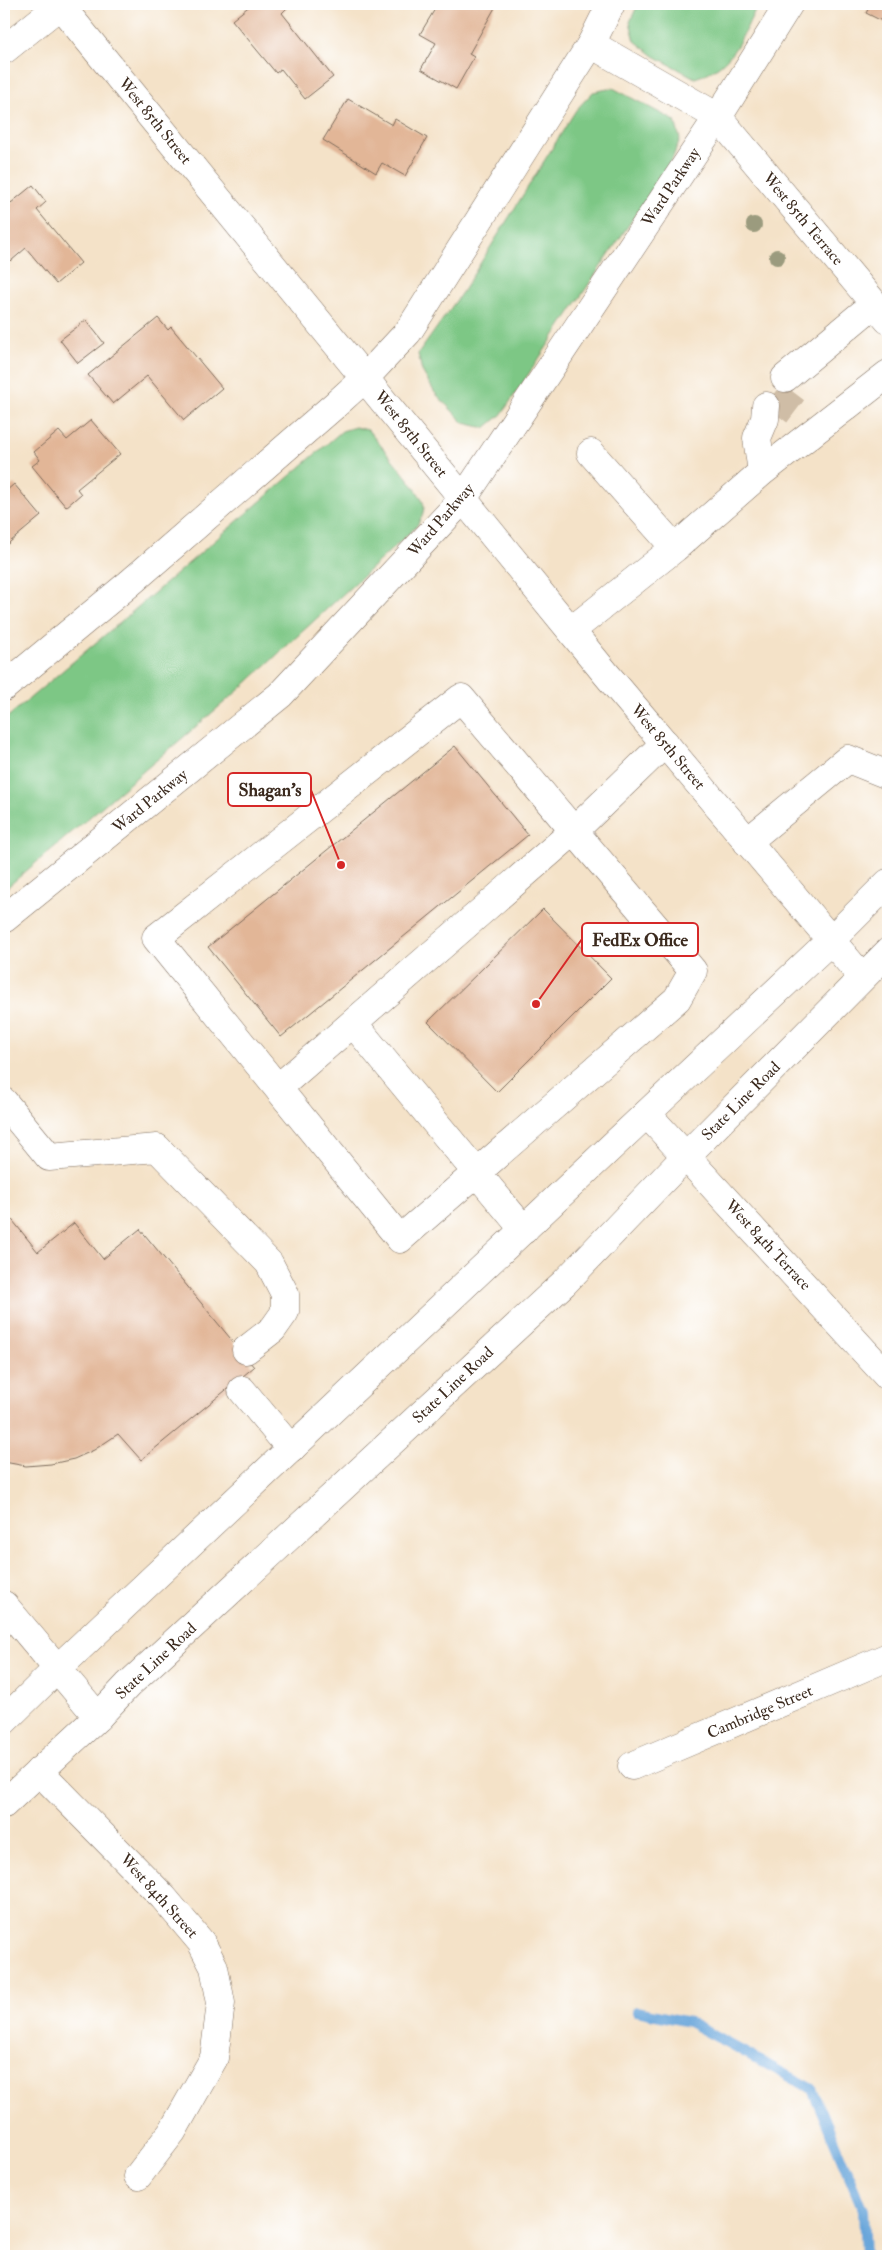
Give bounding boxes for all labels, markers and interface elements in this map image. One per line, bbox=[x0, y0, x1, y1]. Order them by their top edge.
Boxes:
street label: West 85th Street bbox=[113, 73, 196, 168]
street label: Ward Parkway bbox=[637, 143, 705, 231]
street label: West 85th Terrace bbox=[758, 168, 848, 270]
street label: West 85th Street bbox=[369, 386, 452, 481]
street label: Ward Parkway bbox=[403, 478, 479, 562]
street label: West 85th Street bbox=[626, 699, 710, 794]
street label: Ward Parkway bbox=[108, 764, 192, 838]
callout: Shagan's bbox=[228, 773, 311, 806]
text: Shagan's bbox=[239, 779, 301, 802]
callout: FedEx Office bbox=[582, 923, 698, 956]
text: FedEx Office bbox=[592, 929, 688, 952]
street label: State Line Road bbox=[697, 1057, 785, 1145]
street label: West 84th Terrace bbox=[720, 1195, 815, 1295]
street label: State Line Road bbox=[408, 1342, 498, 1428]
street label: State Line Road bbox=[111, 1618, 201, 1704]
street label: Cambridge Street bbox=[704, 1681, 816, 1743]
street label: West 84th Street bbox=[115, 1849, 202, 1943]

